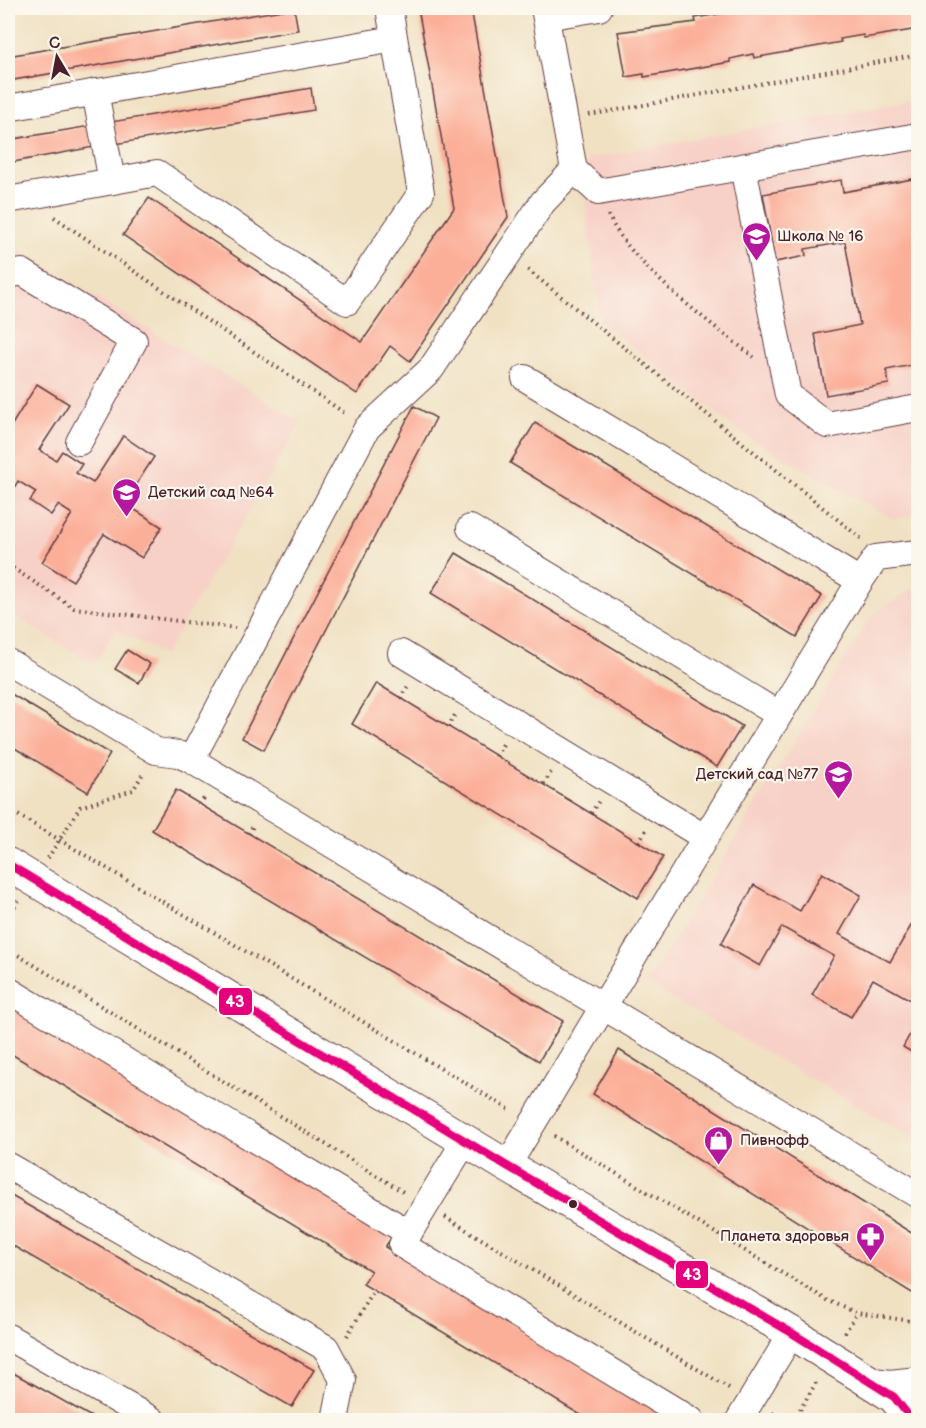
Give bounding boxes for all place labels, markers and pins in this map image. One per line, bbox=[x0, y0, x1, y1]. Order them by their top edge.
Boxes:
school or university icon: Школа № 16 bbox=[740, 220, 772, 262]
place label: Школа № 16 bbox=[777, 227, 863, 246]
school or university icon: Детский сад №64 bbox=[111, 476, 143, 518]
place label: Детский сад №64 bbox=[148, 483, 274, 502]
school or university icon: Детский сад №77 bbox=[823, 758, 855, 800]
place label: Детский сад №77 bbox=[696, 765, 819, 784]
shop icon: Пивнофф bbox=[703, 1124, 735, 1166]
place label: Пивнофф bbox=[740, 1131, 809, 1150]
unlabelled marker bbox=[567, 1198, 579, 1210]
pharmacy icon: Планета здоровья bbox=[854, 1220, 886, 1262]
place label: Планета здоровья bbox=[720, 1227, 849, 1246]

